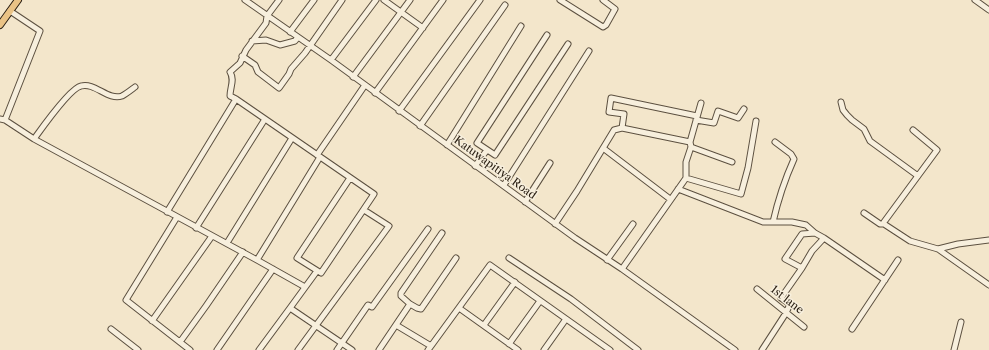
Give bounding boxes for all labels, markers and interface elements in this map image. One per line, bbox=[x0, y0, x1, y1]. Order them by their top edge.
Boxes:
street label: Katuwapitiya Road bbox=[451, 134, 539, 202]
street label: 1st lane bbox=[768, 283, 806, 317]

